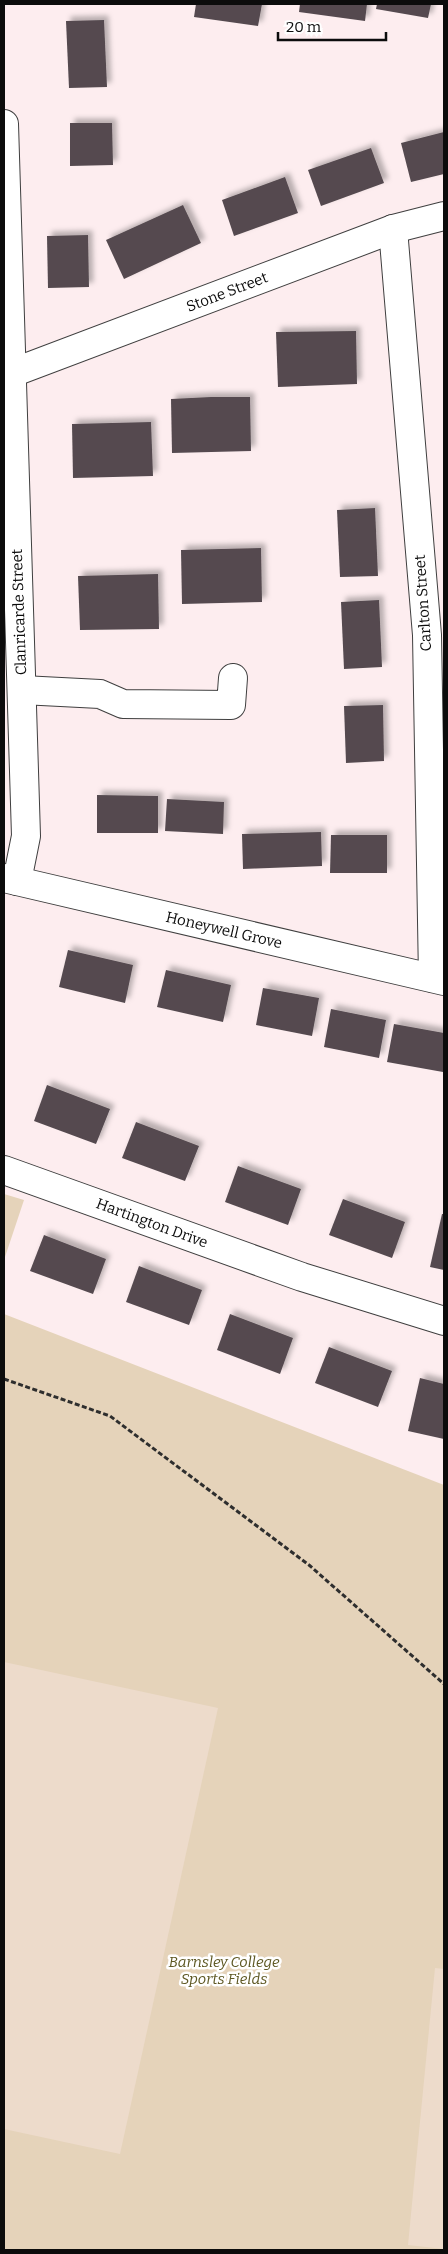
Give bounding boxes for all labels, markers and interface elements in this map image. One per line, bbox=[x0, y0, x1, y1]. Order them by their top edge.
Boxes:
scale bar bbox=[278, 10, 386, 42]
text: 20 m bbox=[286, 18, 322, 36]
street label: Stone Street bbox=[184, 268, 271, 316]
street label: Clanricarde Street bbox=[8, 548, 30, 675]
street label: Carlton Street bbox=[411, 553, 435, 652]
street label: Honeywell Grove bbox=[164, 908, 284, 952]
street label: Hartington Drive bbox=[94, 1194, 210, 1252]
park label: Barnsley College Sports Fields bbox=[168, 1953, 280, 1988]

